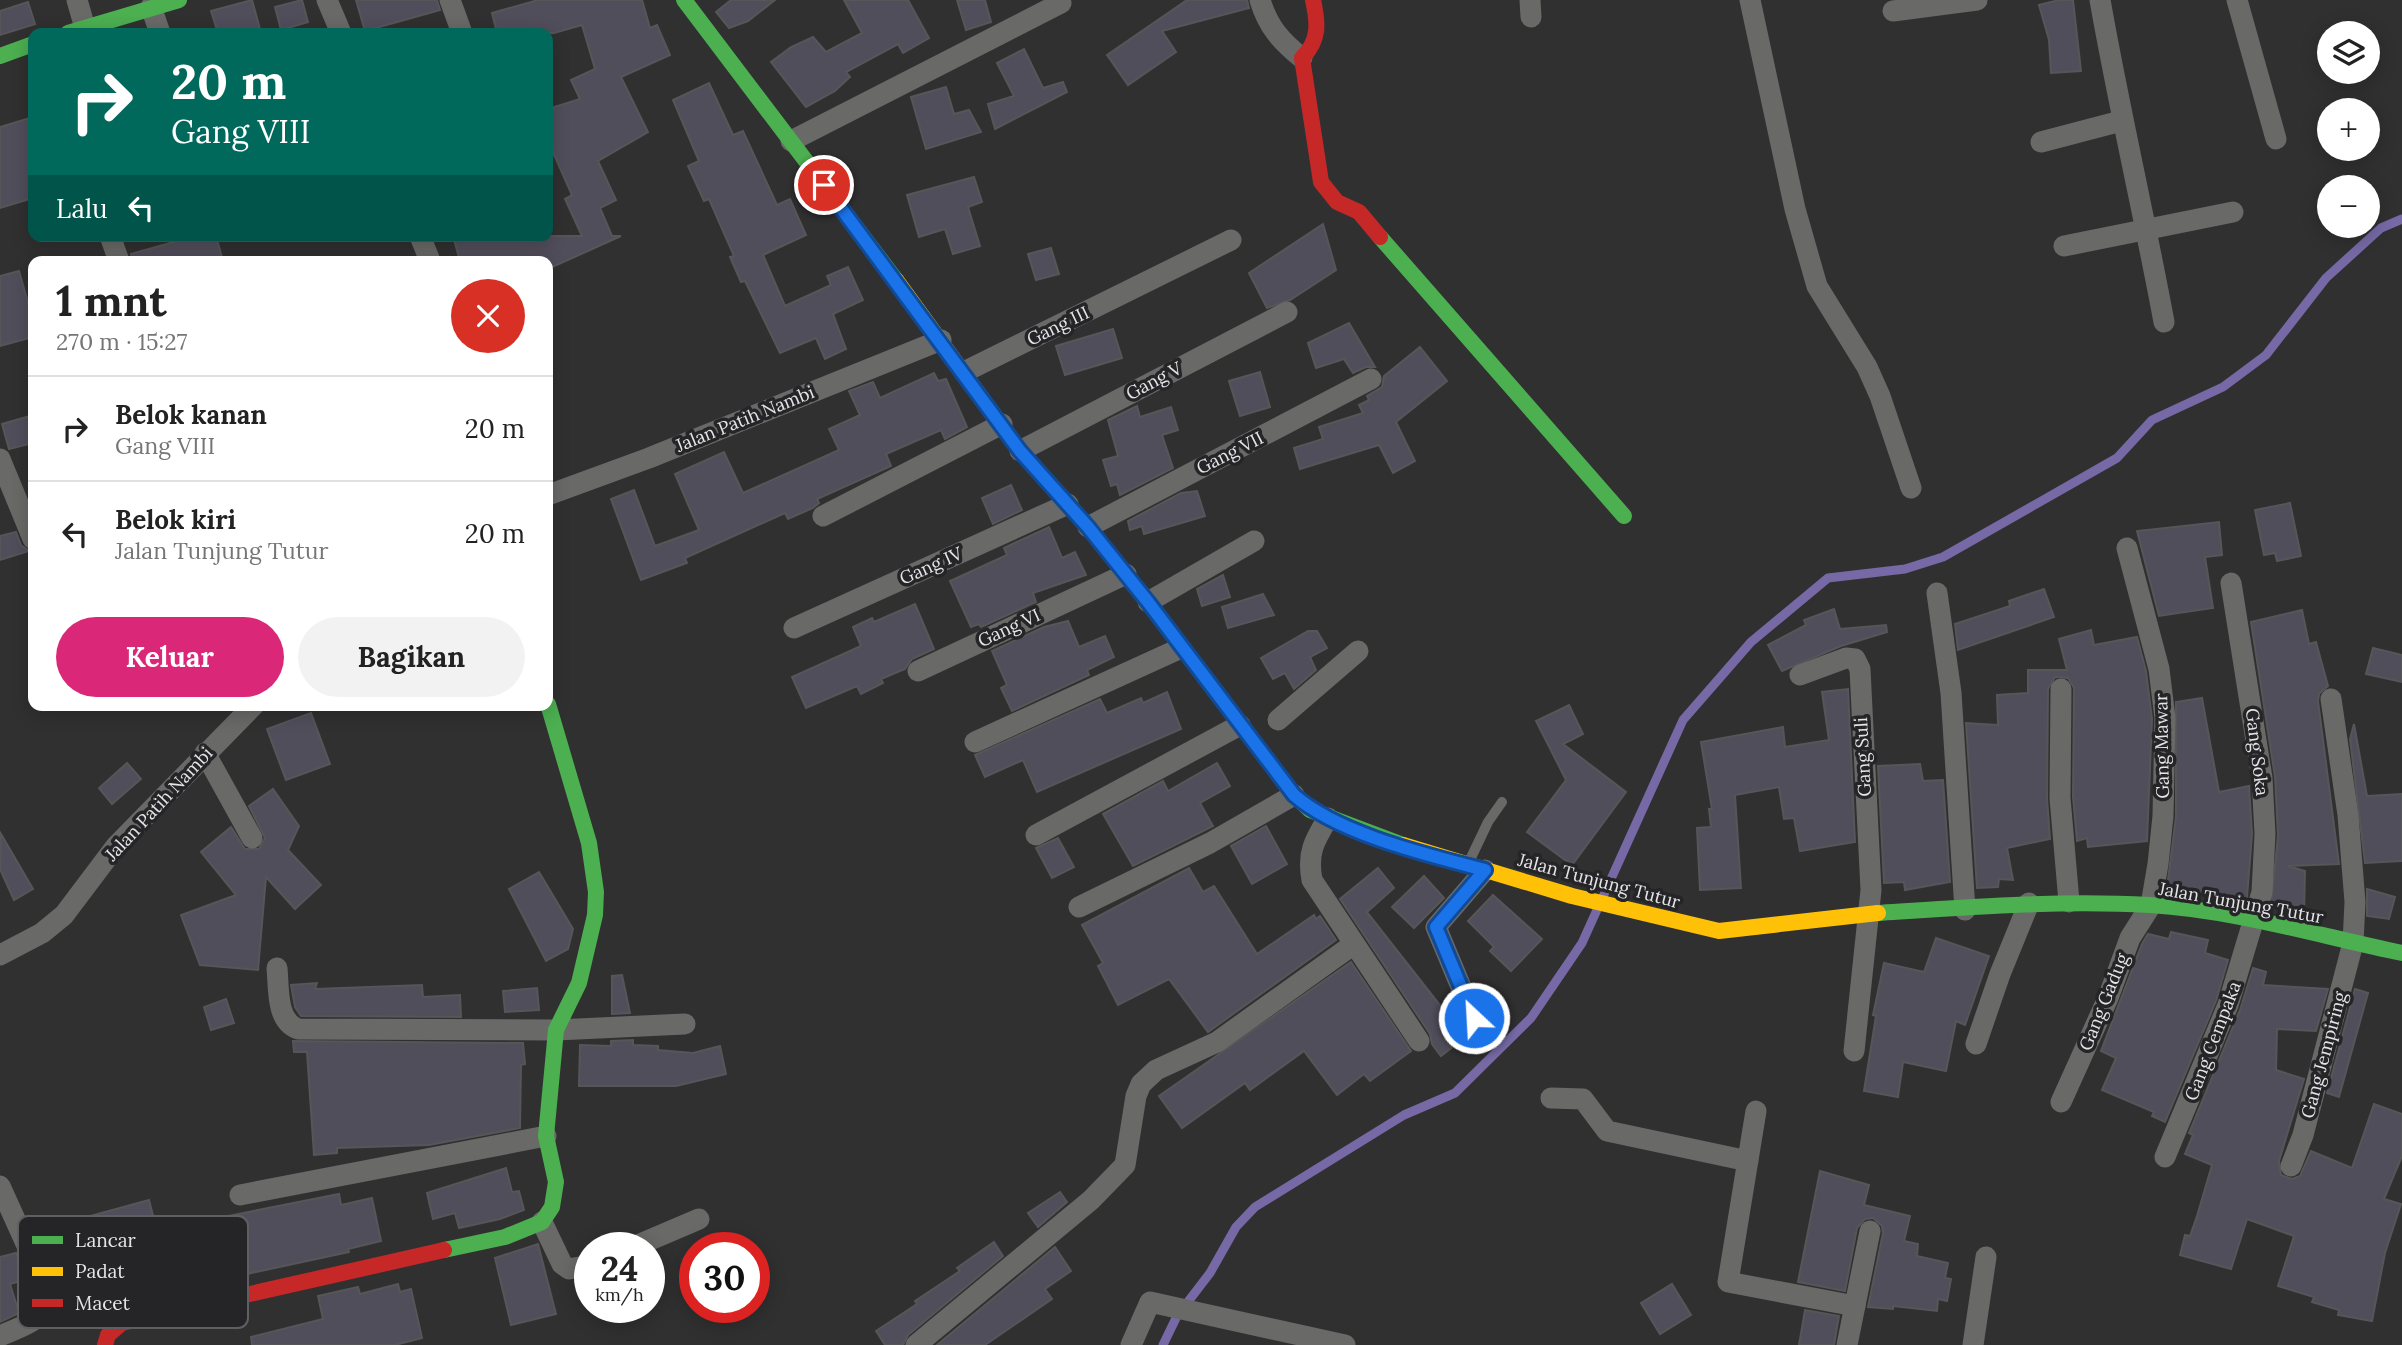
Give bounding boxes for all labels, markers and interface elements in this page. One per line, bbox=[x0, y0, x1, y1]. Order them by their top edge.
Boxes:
map controls bbox=[2317, 21, 2380, 238]
button: layers bbox=[2317, 21, 2380, 84]
text: 20 m bbox=[171, 50, 286, 112]
icon: right bbox=[56, 56, 147, 147]
button: + bbox=[2317, 98, 2380, 161]
text: Gang VIII bbox=[171, 111, 310, 152]
pin bbox=[794, 155, 854, 215]
icon: arrive bbox=[805, 166, 843, 204]
button: − bbox=[2317, 175, 2380, 238]
icon: left bbox=[122, 189, 160, 227]
text: Lalu bbox=[56, 192, 108, 225]
text: 1 mnt bbox=[56, 274, 167, 328]
button: close bbox=[451, 279, 525, 353]
street label: Gang III bbox=[1023, 301, 1093, 351]
text: 270 m · 15:27 bbox=[56, 327, 187, 356]
street label: Gang V bbox=[1122, 356, 1187, 405]
street label: Jalan Patih Nambi bbox=[671, 380, 818, 457]
text: Belok kanan bbox=[115, 398, 267, 431]
icon: right bbox=[56, 410, 94, 448]
text: 20 m bbox=[465, 412, 525, 445]
street label: Gang VII bbox=[1192, 426, 1267, 479]
text: Gang VIII bbox=[115, 431, 215, 460]
text: Belok kiri bbox=[115, 503, 236, 536]
icon: left bbox=[56, 515, 94, 553]
text: 20 m bbox=[465, 517, 525, 550]
text: Jalan Tunjung Tutur bbox=[115, 536, 328, 565]
street label: Gang IV bbox=[896, 541, 967, 590]
street label: Gang VI bbox=[974, 603, 1044, 652]
button: Keluar bbox=[56, 617, 284, 697]
button: Bagikan bbox=[298, 617, 525, 697]
street label: Gang Mawar bbox=[2149, 693, 2174, 799]
street label: Gang Soka bbox=[2241, 707, 2274, 797]
street label: Gang Suli bbox=[1849, 717, 1876, 797]
street label: Jalan Patih Nambi bbox=[99, 742, 217, 866]
street label: Jalan Tunjung Tutur bbox=[1515, 848, 1683, 913]
street label: Jalan Tunjung Tutur bbox=[2156, 877, 2326, 928]
street label: Gang Gadug bbox=[2074, 949, 2134, 1054]
street label: Gang Cempaka bbox=[2179, 978, 2246, 1104]
position arrow bbox=[1437, 981, 1511, 1055]
street label: Gang Jempiring bbox=[2296, 988, 2352, 1121]
legend bbox=[18, 1216, 248, 1328]
text: Lancar bbox=[75, 1228, 137, 1252]
speed limit sign: 30 bbox=[679, 1232, 770, 1323]
text: 24 bbox=[601, 1246, 638, 1291]
text: Padat bbox=[75, 1259, 125, 1283]
text: km/h bbox=[595, 1283, 644, 1306]
text: Macet bbox=[75, 1291, 130, 1315]

